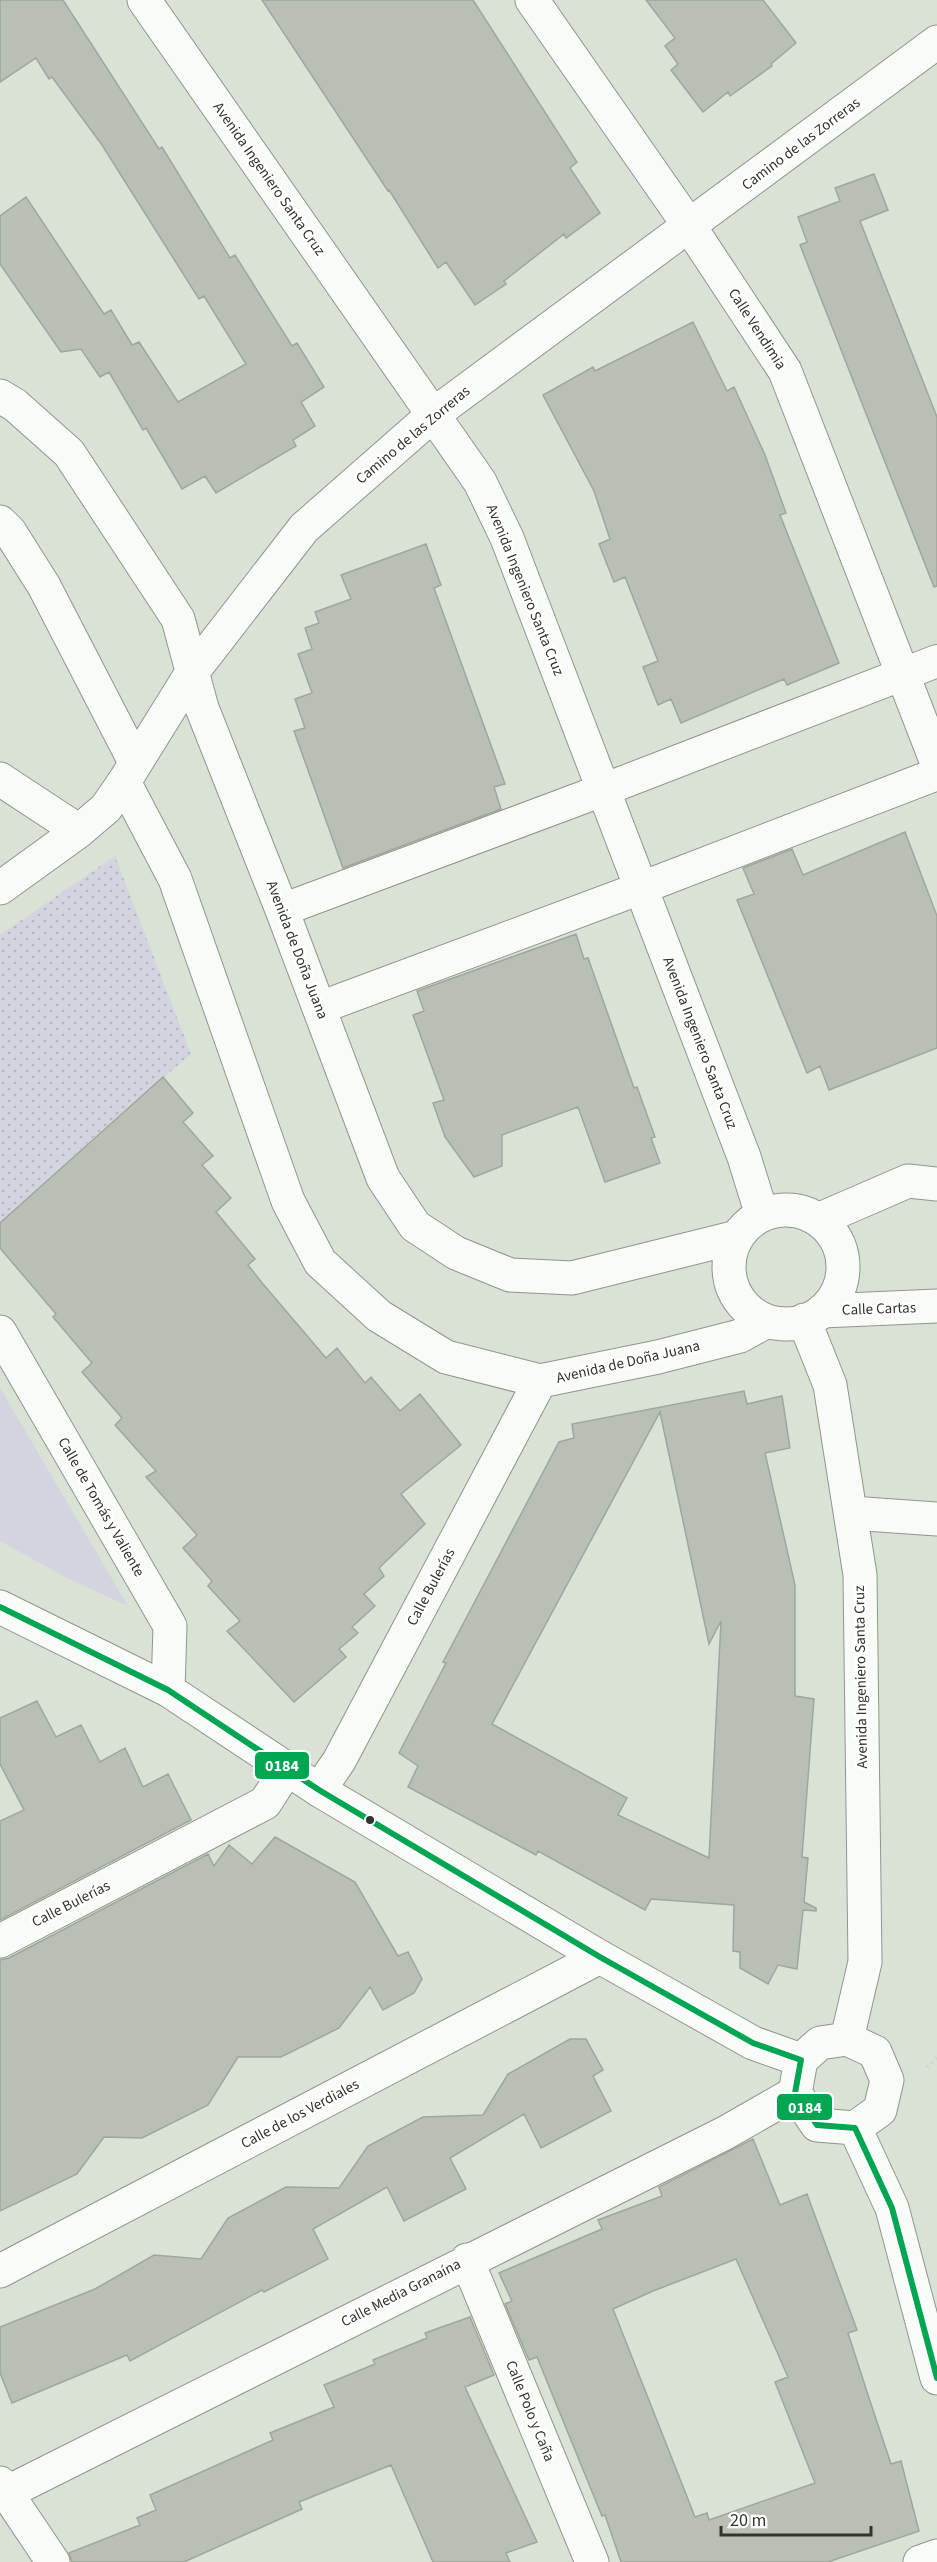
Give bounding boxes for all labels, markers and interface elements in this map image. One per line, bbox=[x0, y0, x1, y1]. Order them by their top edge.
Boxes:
street label: Camino de las Zorreras bbox=[737, 92, 865, 196]
street label: Avenida Ingeniero Santa Cruz bbox=[208, 98, 330, 260]
street label: Calle Vendimia bbox=[723, 284, 791, 374]
street label: Camino de las Zorreras bbox=[351, 381, 475, 489]
street label: Avenida Ingeniero Santa Cruz bbox=[481, 501, 569, 679]
street label: Avenida de Doña Juana bbox=[261, 878, 333, 1022]
street label: Avenida Ingeniero Santa Cruz bbox=[657, 954, 743, 1132]
street label: Calle Cartas bbox=[842, 1297, 916, 1321]
street label: Avenida de Doña Juana bbox=[554, 1335, 702, 1389]
street label: Calle de Tomás y Valiente bbox=[52, 1433, 150, 1581]
street label: Calle Bulerías bbox=[402, 1544, 460, 1630]
street label: Avenida Ingeniero Santa Cruz bbox=[849, 1585, 873, 1769]
line badge: 0184 bbox=[254, 1751, 310, 1780]
text: 0184 bbox=[265, 1755, 299, 1777]
unlabelled marker bbox=[364, 1814, 376, 1826]
street label: Calle Bulerías bbox=[28, 1875, 114, 1933]
street label: Calle de los Verdiales bbox=[237, 2074, 363, 2154]
line badge: 0184 bbox=[776, 2093, 833, 2121]
text: 0184 bbox=[788, 2097, 822, 2119]
street label: Calle Media Granaína bbox=[337, 2254, 465, 2332]
street label: Calle Polo y Caña bbox=[500, 2357, 560, 2465]
scale bar bbox=[721, 2499, 871, 2537]
text: 20 m bbox=[730, 2508, 766, 2533]

